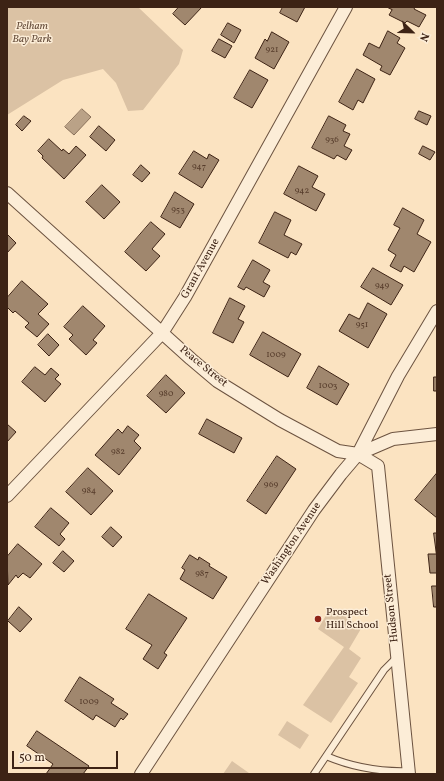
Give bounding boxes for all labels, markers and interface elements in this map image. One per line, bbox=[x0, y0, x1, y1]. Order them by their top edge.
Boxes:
north arrow bbox=[392, 12, 432, 52]
park label: Pelham Bay Park bbox=[12, 20, 52, 46]
text: N bbox=[415, 30, 432, 43]
house number: 921 bbox=[266, 45, 278, 55]
house number: 936 bbox=[325, 135, 339, 145]
house number: 947 bbox=[192, 162, 206, 172]
house number: 942 bbox=[295, 186, 309, 196]
house number: 953 bbox=[171, 205, 185, 215]
street label: Grant Avenue bbox=[179, 237, 223, 301]
house number: 949 bbox=[375, 281, 389, 291]
house number: 951 bbox=[356, 320, 368, 330]
street label: Peace Street bbox=[176, 344, 230, 390]
house number: 1009 bbox=[266, 350, 286, 360]
house number: 1003 bbox=[319, 381, 337, 391]
house number: 980 bbox=[159, 389, 173, 399]
house number: 982 bbox=[111, 447, 125, 457]
house number: 969 bbox=[264, 480, 278, 490]
house number: 984 bbox=[82, 486, 96, 496]
street label: Washington Avenue bbox=[259, 500, 325, 588]
house number: 987 bbox=[195, 569, 209, 579]
street label: Hudson Street bbox=[382, 573, 402, 643]
place label: Prospect Hill School bbox=[326, 606, 379, 632]
marker: Prospect Hill School bbox=[313, 614, 323, 624]
house number: 1009 bbox=[79, 697, 99, 707]
scale bar bbox=[14, 743, 120, 769]
text: 50 m bbox=[19, 750, 45, 766]

